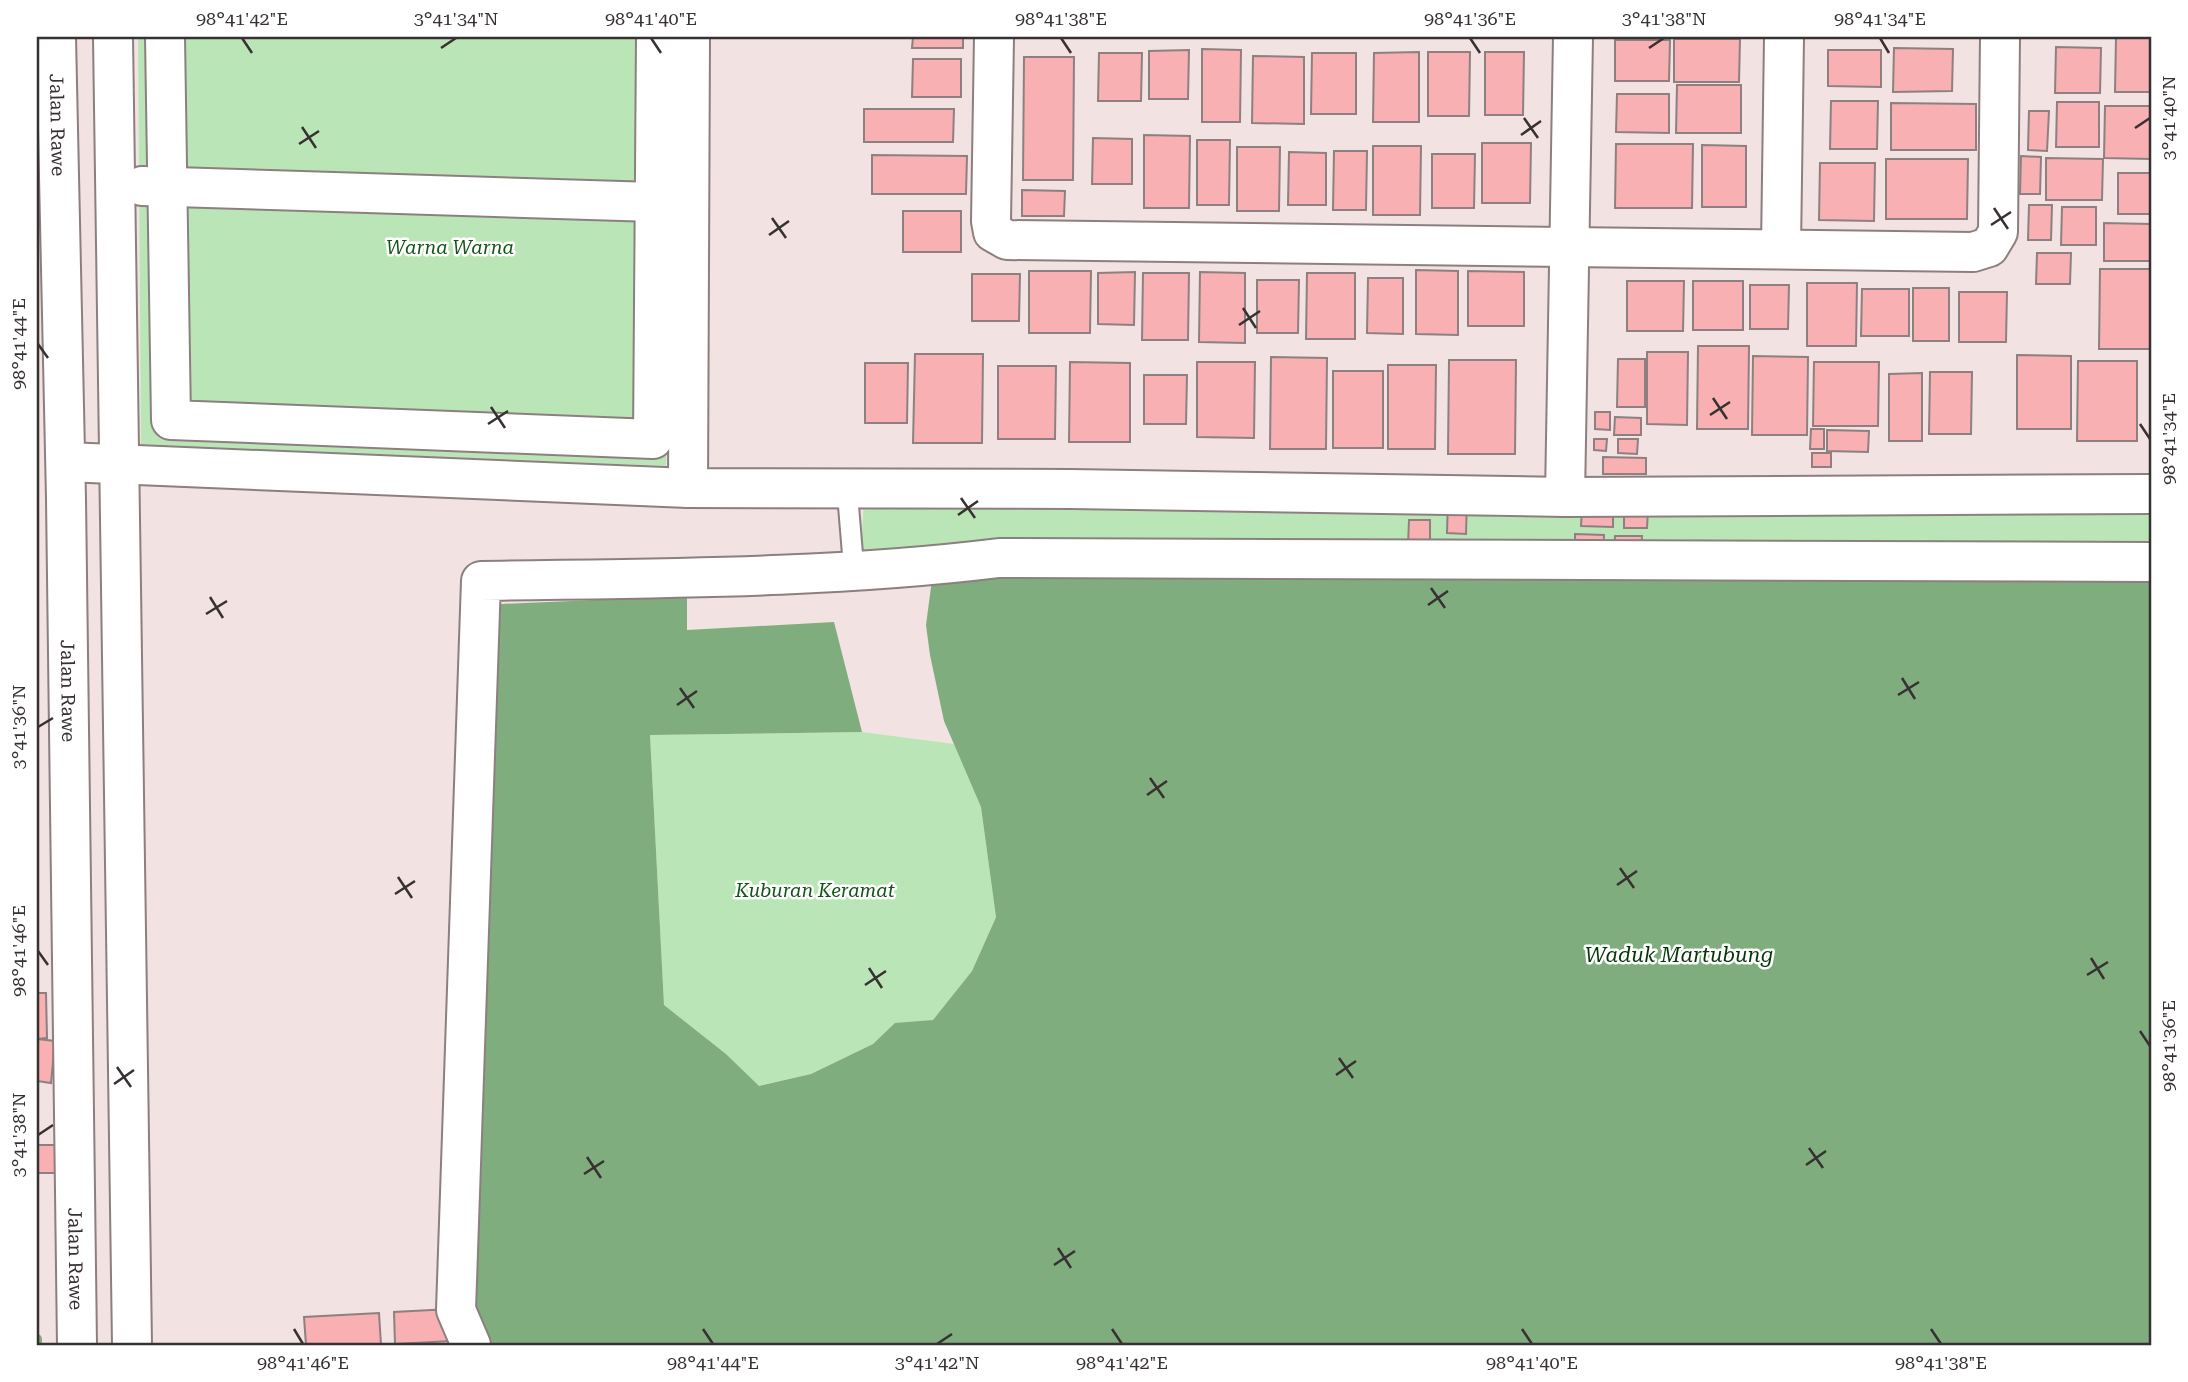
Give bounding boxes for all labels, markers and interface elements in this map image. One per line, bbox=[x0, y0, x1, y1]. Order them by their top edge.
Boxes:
text: 98°41'42"E bbox=[196, 8, 288, 29]
text: 3°41'34"N bbox=[414, 8, 498, 29]
text: 98°41'40"E bbox=[605, 8, 697, 29]
text: 98°41'38"E bbox=[1015, 8, 1107, 29]
text: 98°41'36"E bbox=[1424, 8, 1516, 29]
text: 3°41'38"N bbox=[1622, 8, 1706, 29]
text: 98°41'34"E bbox=[1834, 8, 1926, 29]
street label: Jalan Rawe bbox=[45, 73, 71, 176]
text: 3°41'40"N bbox=[2158, 76, 2179, 160]
park label: Warna Warna bbox=[386, 236, 514, 259]
text: 98°41'44"E bbox=[8, 298, 29, 390]
text: 98°41'34"E bbox=[2158, 393, 2179, 485]
street label: Jalan Rawe bbox=[56, 639, 81, 742]
text: 3°41'36"N bbox=[8, 685, 29, 769]
park label: Kuburan Keramat bbox=[734, 879, 895, 902]
text: 98°41'46"E bbox=[8, 905, 29, 997]
water label: Waduk Martubung bbox=[1585, 943, 1773, 967]
text: 98°41'36"E bbox=[2158, 1000, 2179, 1092]
text: 3°41'38"N bbox=[8, 1093, 29, 1177]
street label: Jalan Rawe bbox=[64, 1207, 88, 1310]
text: 98°41'46"E bbox=[257, 1352, 349, 1373]
text: 98°41'44"E bbox=[667, 1352, 759, 1373]
text: 3°41'42"N bbox=[895, 1352, 979, 1373]
text: 98°41'42"E bbox=[1076, 1352, 1168, 1373]
text: 98°41'40"E bbox=[1486, 1352, 1578, 1373]
text: 98°41'38"E bbox=[1895, 1352, 1987, 1373]

